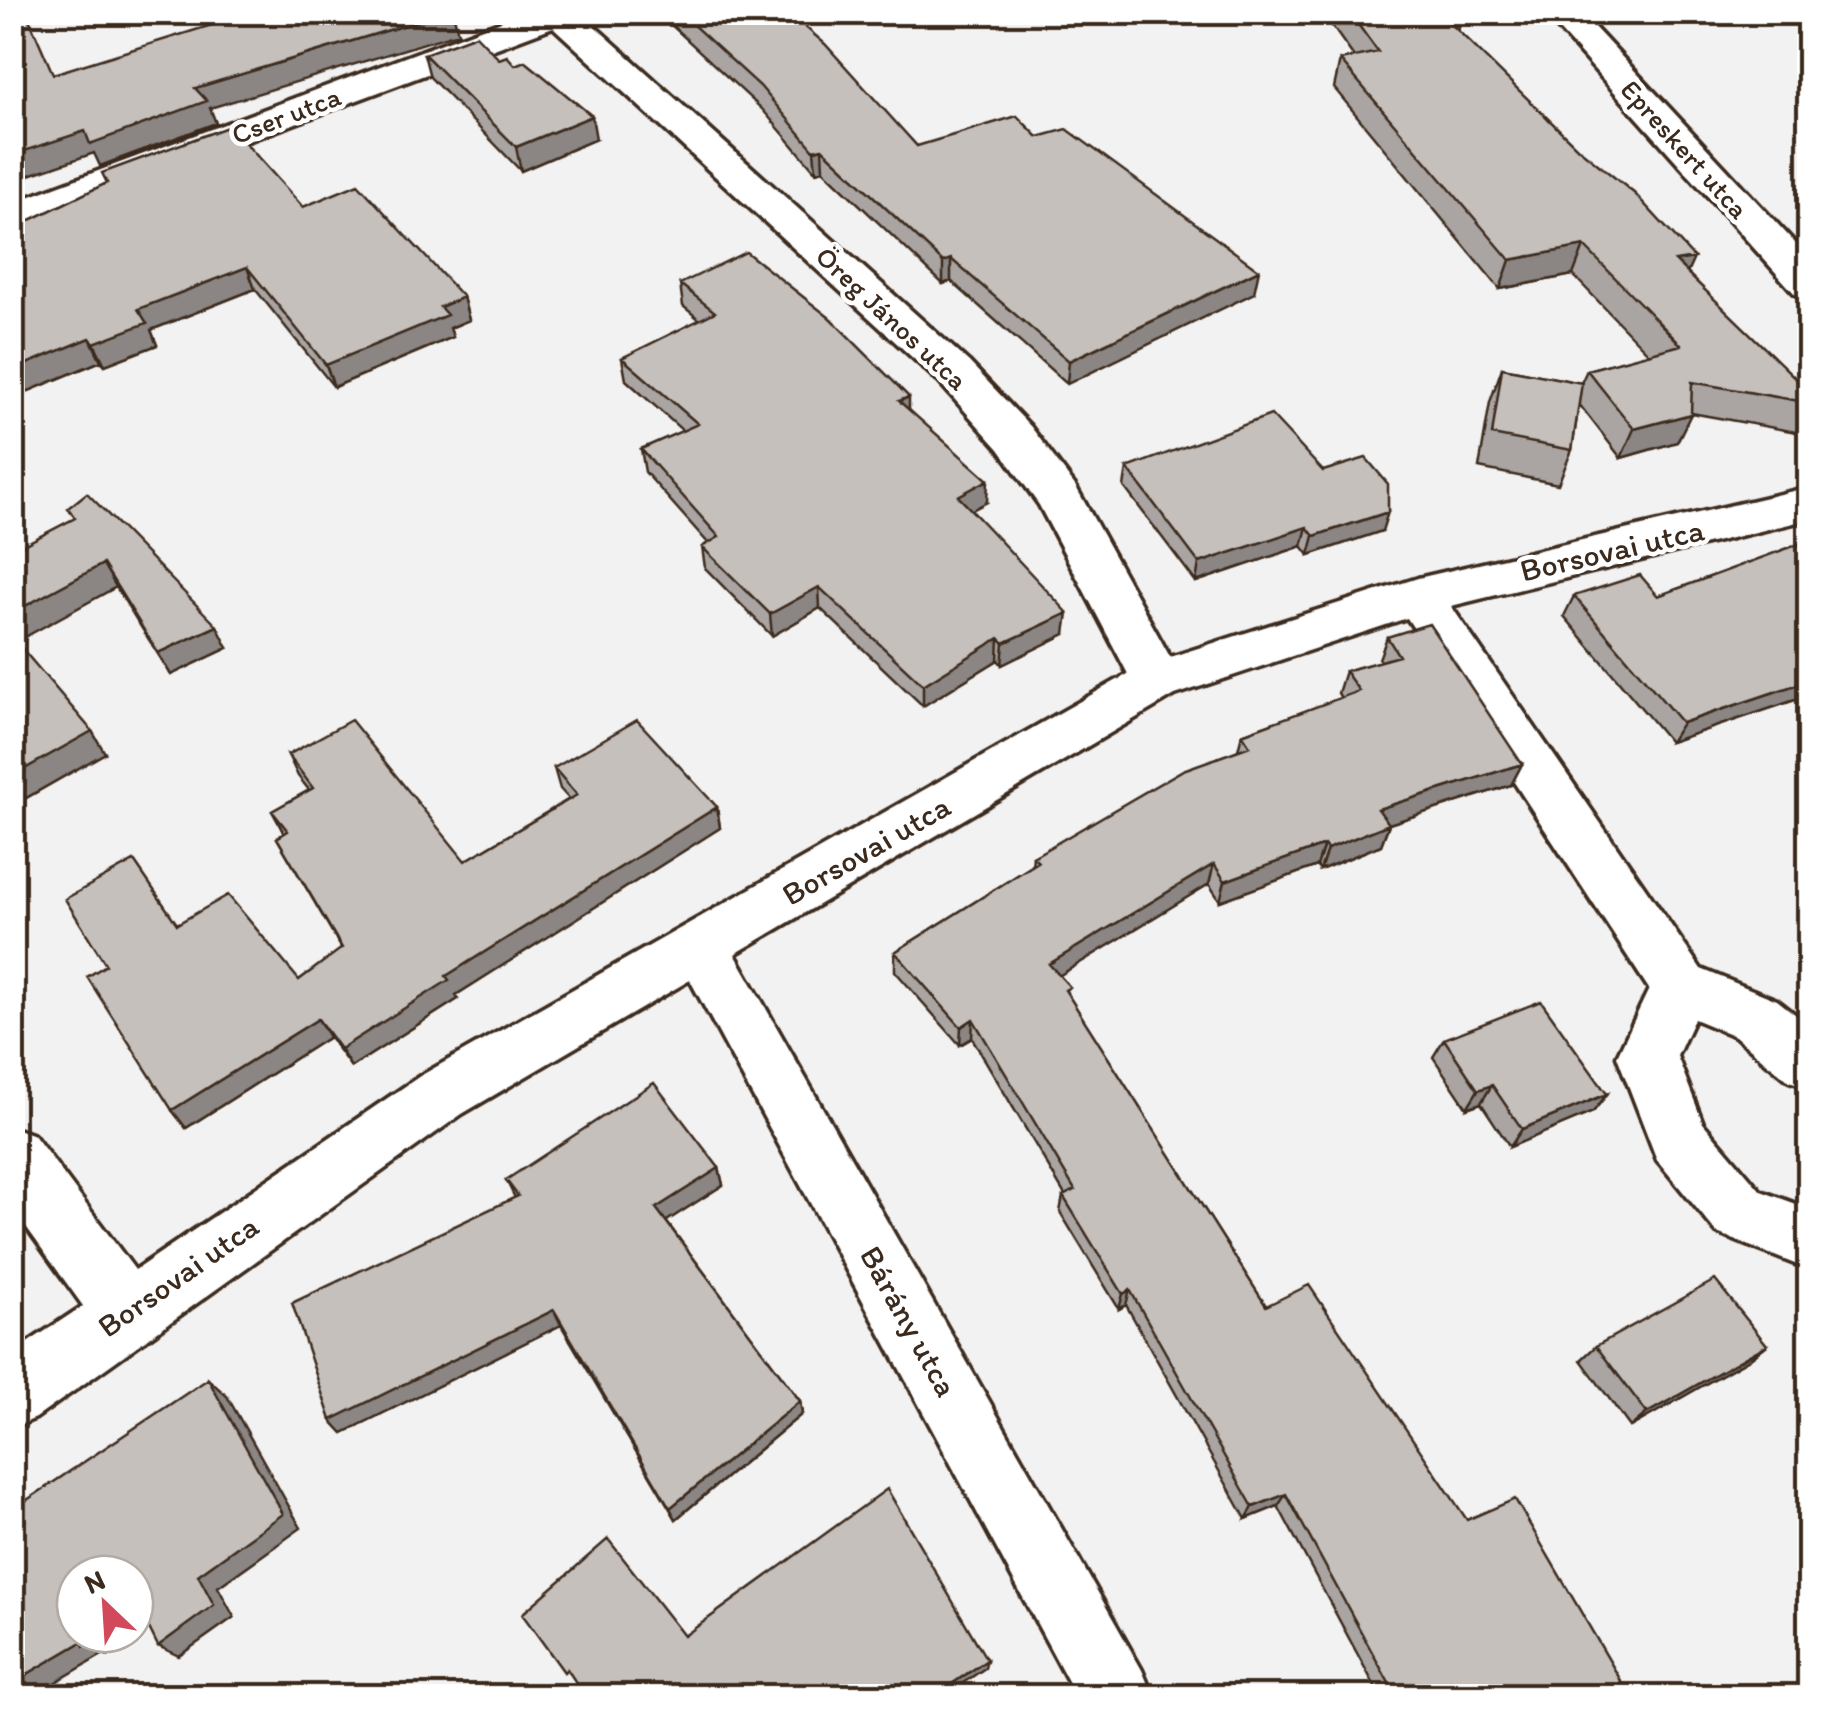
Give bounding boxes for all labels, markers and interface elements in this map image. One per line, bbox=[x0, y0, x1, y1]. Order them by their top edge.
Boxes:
street label: Epreskert utca bbox=[1614, 73, 1757, 226]
street label: Cser utca bbox=[227, 79, 346, 151]
street label: Öreg János utca bbox=[809, 239, 975, 397]
street label: Borsovai utca bbox=[1516, 510, 1708, 590]
street label: Borsovai utca bbox=[775, 786, 957, 913]
street label: Borsovai utca bbox=[90, 1206, 266, 1345]
street label: Bárány utca bbox=[852, 1239, 966, 1403]
north arrow bbox=[55, 1554, 155, 1654]
text: N bbox=[79, 1562, 110, 1601]

